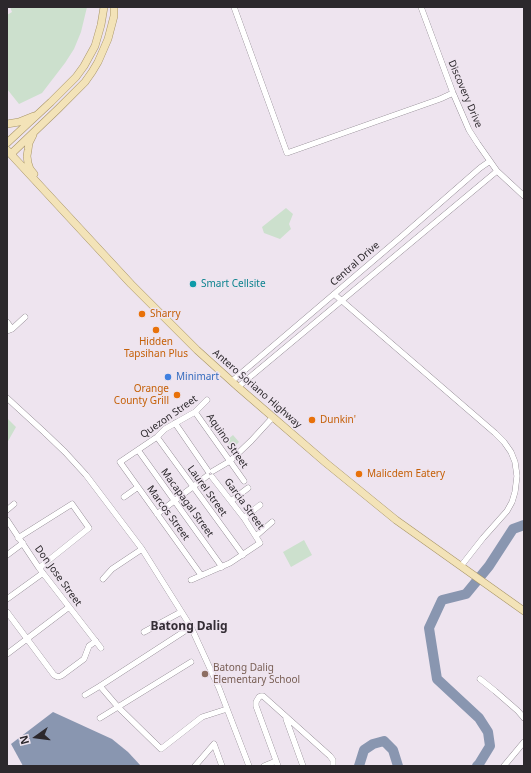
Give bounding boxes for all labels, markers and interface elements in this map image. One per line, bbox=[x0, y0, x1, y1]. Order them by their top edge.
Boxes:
street label: Discovery Drive bbox=[445, 58, 485, 130]
street label: Central Drive bbox=[328, 239, 382, 289]
place label: Smart Cellsite bbox=[201, 278, 266, 290]
marker: Smart Cellsite bbox=[188, 279, 198, 289]
place label: Sharry bbox=[150, 308, 181, 320]
marker: Sharry bbox=[137, 309, 147, 319]
marker: Hidden Tapsihan Plus bbox=[151, 325, 161, 335]
place label: Hidden Tapsihan Plus bbox=[124, 336, 188, 360]
street label: Antero Soriano Highway bbox=[210, 347, 304, 431]
place label: Minimart bbox=[176, 371, 219, 383]
marker: Minimart bbox=[163, 372, 173, 382]
place label: Orange County Grill bbox=[114, 383, 169, 406]
marker: Orange County Grill bbox=[172, 390, 182, 400]
street label: Quezon Street bbox=[138, 393, 200, 441]
street label: Aquino Street bbox=[204, 411, 250, 471]
place label: Dunkin' bbox=[320, 414, 356, 426]
marker: Dunkin' bbox=[307, 415, 317, 425]
street label: Laurel Street bbox=[185, 463, 229, 519]
street label: Macapagal Street bbox=[158, 466, 216, 540]
place label: Malicdem Eatery bbox=[367, 468, 445, 480]
marker: Malicdem Eatery bbox=[354, 469, 364, 479]
street label: Garcia Street bbox=[221, 476, 267, 532]
street label: Marcos Street bbox=[144, 483, 192, 543]
street label: Don Jose Street bbox=[32, 543, 84, 609]
district label: Batong Dalig bbox=[150, 620, 228, 634]
place label: Batong Dalig Elementary School bbox=[213, 662, 300, 686]
marker: Batong Dalig Elementary School bbox=[200, 669, 210, 679]
north arrow bbox=[16, 717, 56, 757]
text: N bbox=[16, 734, 32, 746]

